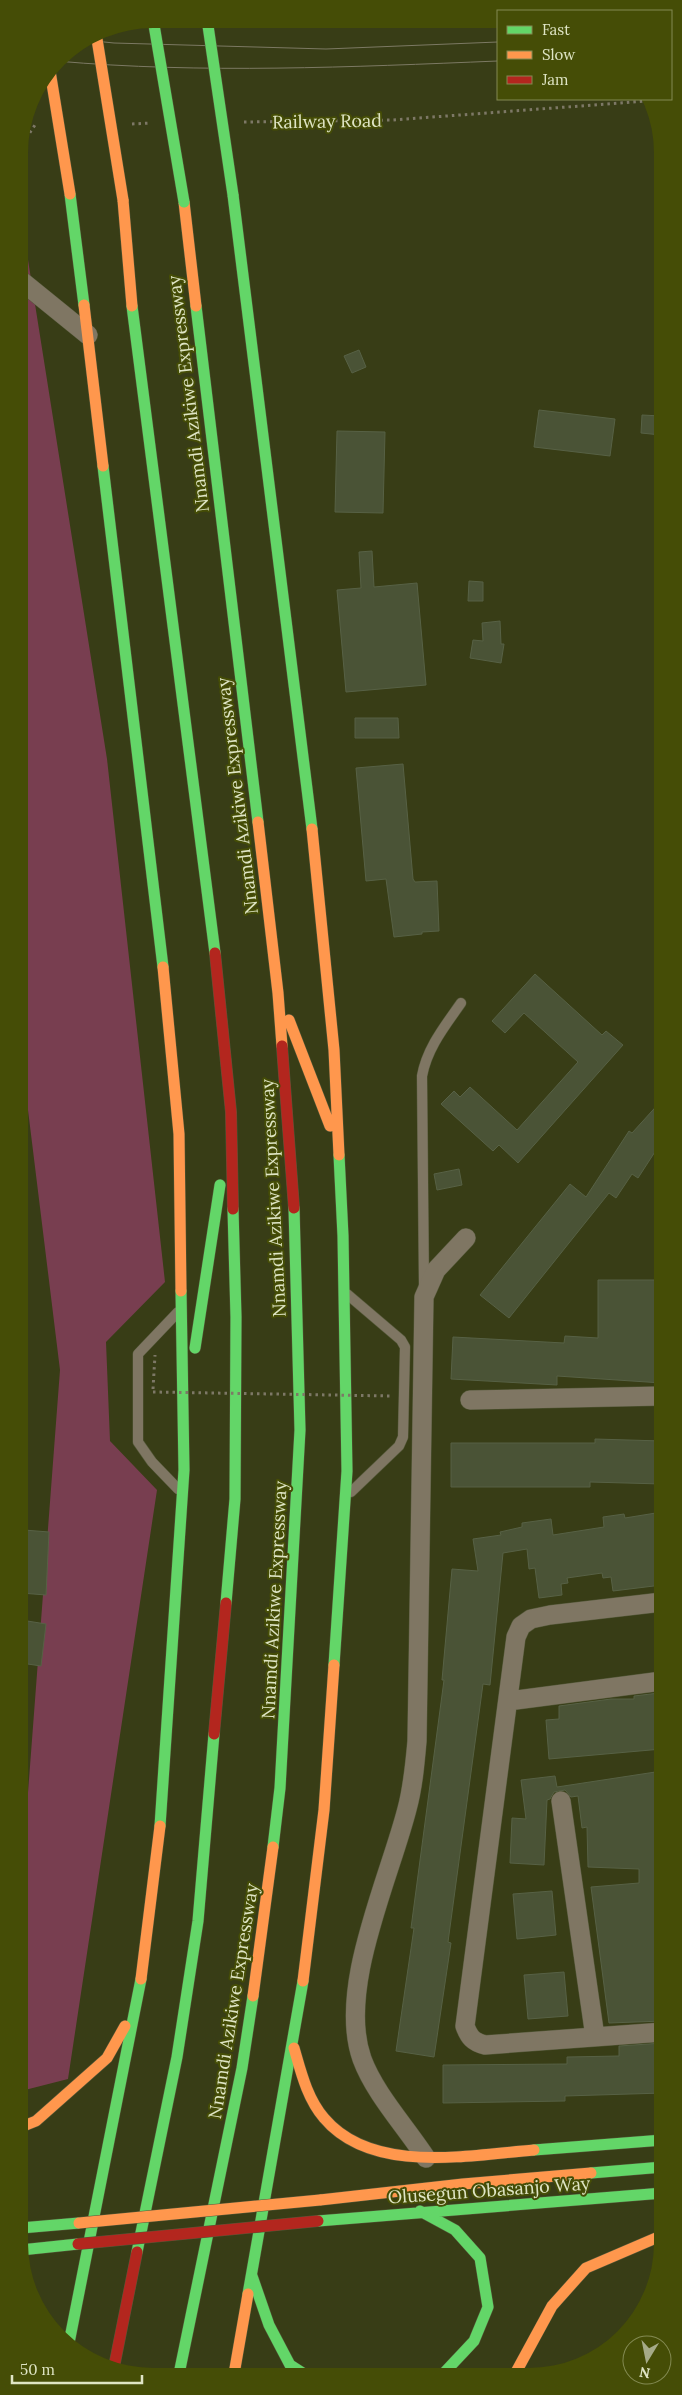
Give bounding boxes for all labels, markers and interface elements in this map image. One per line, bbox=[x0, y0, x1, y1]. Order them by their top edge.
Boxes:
legend bbox=[497, 10, 672, 100]
text: Fast bbox=[542, 20, 570, 39]
text: Slow bbox=[542, 45, 575, 64]
text: Jam bbox=[541, 70, 569, 89]
street label: Railway Road bbox=[272, 109, 382, 133]
street label: Nnamdi Azikiwe Expressway bbox=[162, 274, 214, 514]
street label: Nnamdi Azikiwe Expressway bbox=[211, 676, 263, 916]
street label: Nnamdi Azikiwe Expressway bbox=[255, 1078, 291, 1318]
street label: Nnamdi Azikiwe Expressway bbox=[256, 1480, 292, 1720]
street label: Nnamdi Azikiwe Expressway bbox=[203, 1881, 263, 2121]
street label: Olusegun Obasanjo Way bbox=[387, 2171, 591, 2209]
north arrow bbox=[622, 2335, 672, 2385]
scale bar bbox=[12, 2352, 142, 2384]
text: 50 m bbox=[20, 2360, 55, 2379]
text: N bbox=[638, 2363, 652, 2383]

